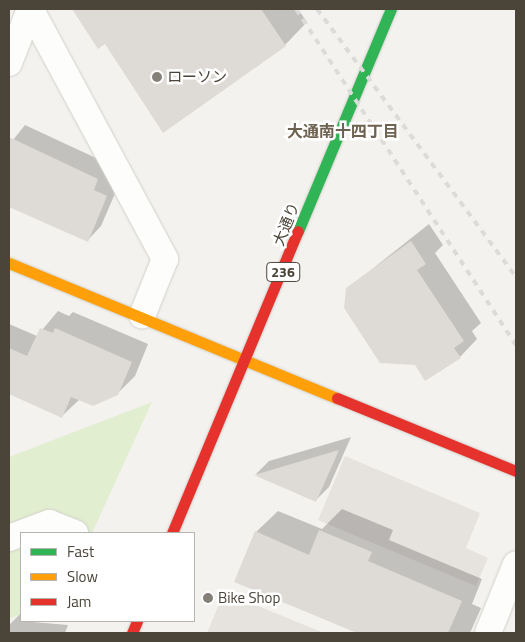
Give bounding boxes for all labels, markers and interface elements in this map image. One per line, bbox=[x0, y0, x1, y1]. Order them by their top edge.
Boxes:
place label: ローソン bbox=[167, 68, 227, 86]
marker: ローソン bbox=[151, 71, 163, 83]
district label: 大通南十四丁目 bbox=[287, 121, 399, 141]
street label: 大通り bbox=[269, 200, 303, 248]
road number: 236 bbox=[266, 260, 300, 284]
legend bbox=[20, 532, 195, 622]
text: Fast bbox=[67, 540, 94, 563]
text: Slow bbox=[67, 565, 98, 588]
place label: Bike Shop bbox=[218, 589, 280, 607]
text: Jam bbox=[67, 590, 91, 613]
marker: Bike Shop bbox=[202, 592, 214, 604]

